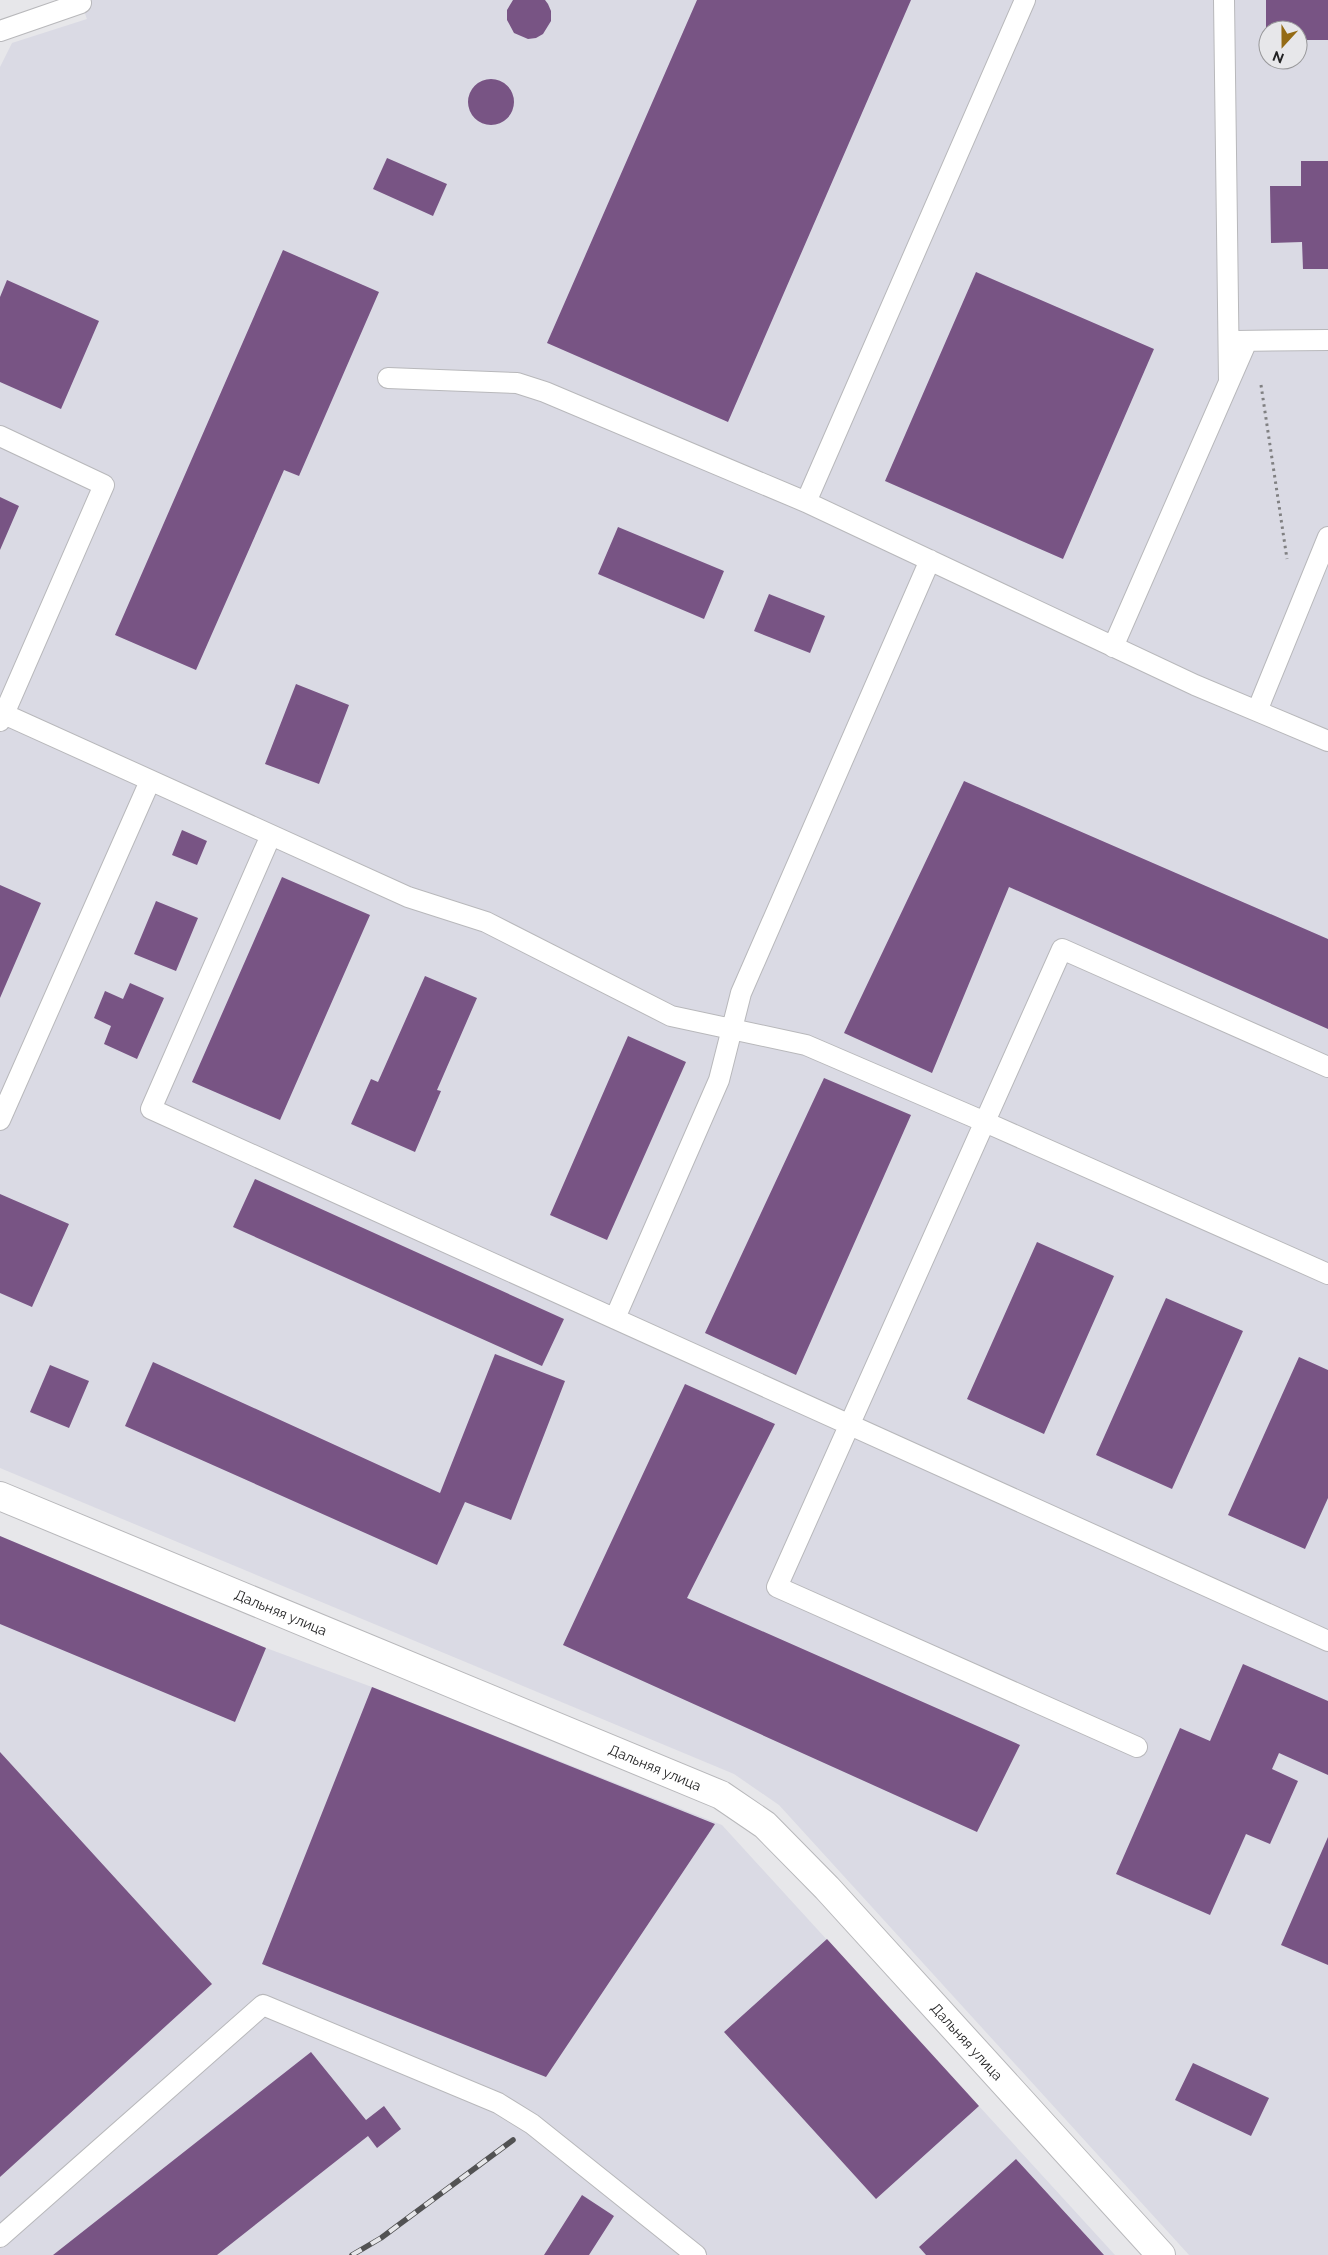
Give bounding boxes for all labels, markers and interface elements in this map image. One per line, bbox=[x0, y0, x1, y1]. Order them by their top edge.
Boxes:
north arrow bbox=[1258, 20, 1308, 70]
text: N bbox=[1270, 48, 1286, 67]
street label: Дальняя улица bbox=[232, 1586, 329, 1639]
street label: Дальняя улица bbox=[606, 1741, 703, 1794]
street label: Дальняя улица bbox=[928, 2000, 1006, 2084]

